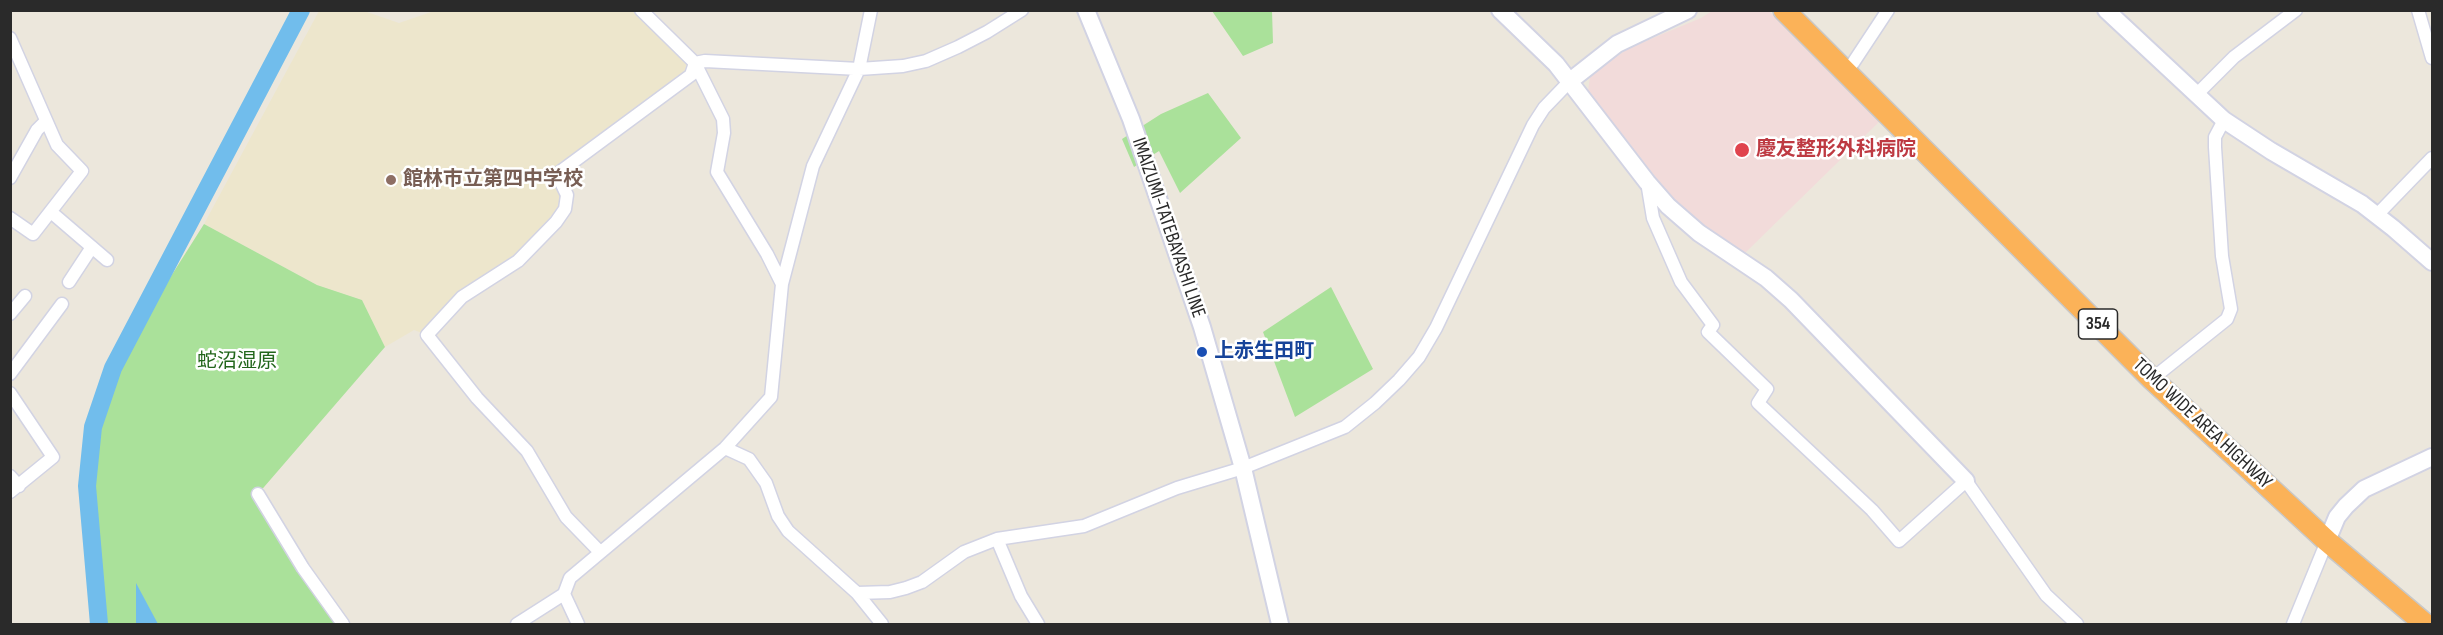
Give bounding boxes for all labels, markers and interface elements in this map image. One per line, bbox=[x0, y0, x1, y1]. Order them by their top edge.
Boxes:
street label: IMAIZUMI-TATEBAYASHI LINE bbox=[1126, 135, 1210, 321]
place label: 慶友整形外科病院 bbox=[1756, 138, 1916, 162]
marker: 慶友整形外科病院 bbox=[1733, 141, 1751, 159]
place label: 館林市立第四中学校 bbox=[403, 168, 583, 192]
marker: 館林市立第四中学校 bbox=[384, 173, 398, 187]
road number: 354 bbox=[2078, 309, 2118, 339]
place label: 上赤生田町 bbox=[1214, 340, 1314, 364]
marker: 上赤生田町 bbox=[1195, 345, 1209, 359]
park label: 蛇沼湿原 bbox=[197, 350, 277, 374]
street label: TOMO WIDE AREA HIGHWAY bbox=[2127, 353, 2277, 495]

